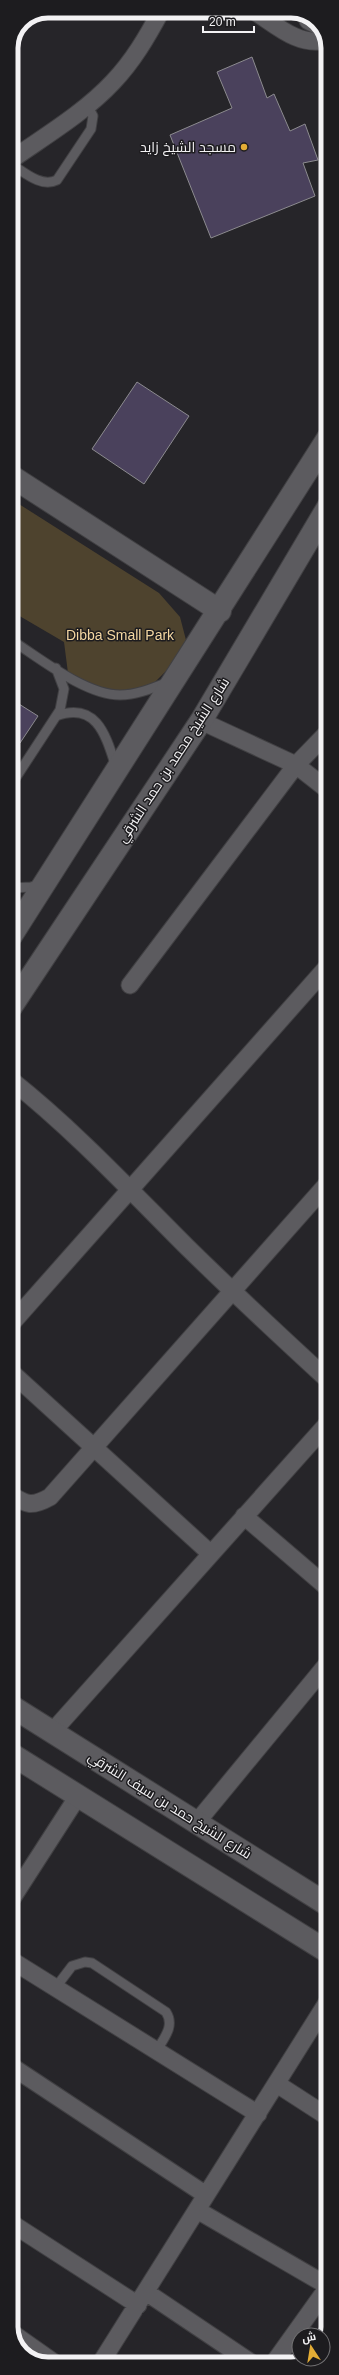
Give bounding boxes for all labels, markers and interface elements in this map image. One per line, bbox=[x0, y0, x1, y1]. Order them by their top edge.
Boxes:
scale bar bbox=[203, 8, 254, 34]
text: 20 m bbox=[209, 15, 236, 29]
place label: مسجد الشيخ زايد bbox=[140, 139, 236, 156]
marker: مسجد الشيخ زايد bbox=[239, 142, 249, 152]
park label: Dibba Small Park bbox=[66, 627, 175, 643]
street label: شارع الشيخ محمد بن حمد الشرقي bbox=[114, 675, 236, 848]
street label: شارع الشيخ حمد بن سيف الشرقي bbox=[83, 1748, 255, 1865]
north arrow bbox=[291, 2327, 331, 2367]
text: ش bbox=[301, 2330, 317, 2346]

